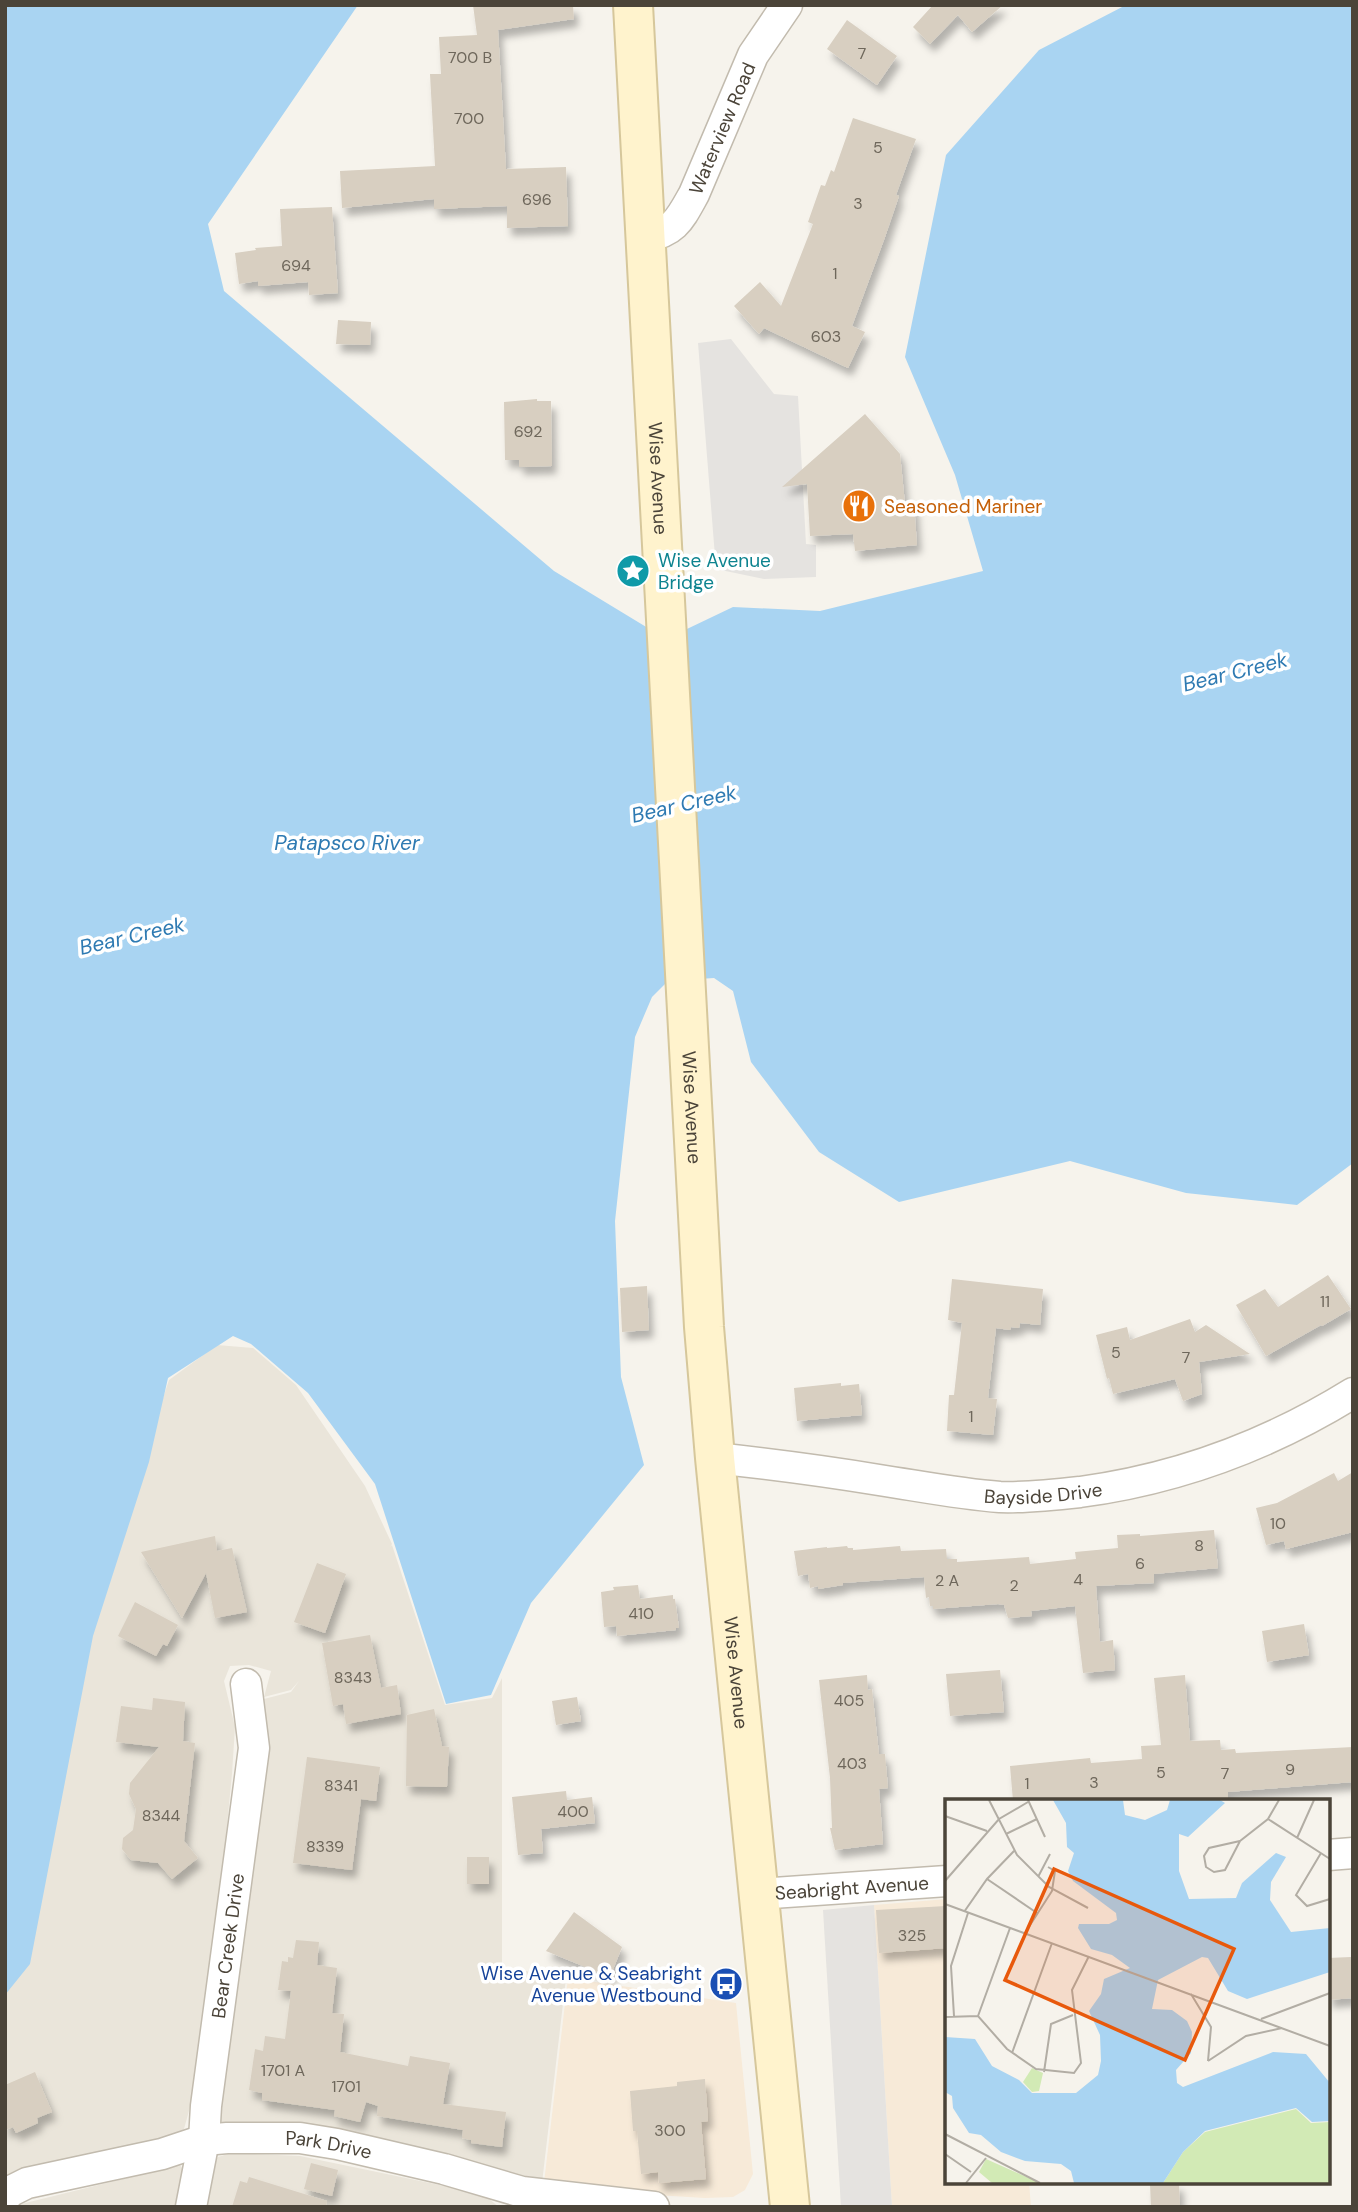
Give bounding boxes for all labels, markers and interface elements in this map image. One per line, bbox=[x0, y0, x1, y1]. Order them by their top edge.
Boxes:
house number: 7 bbox=[858, 43, 866, 64]
house number: 700 B bbox=[448, 47, 492, 68]
street label: Waterview Road bbox=[683, 59, 761, 198]
house number: 700 bbox=[454, 108, 484, 129]
house number: 5 bbox=[873, 137, 883, 158]
house number: 696 bbox=[522, 189, 552, 210]
house number: 3 bbox=[853, 193, 863, 214]
house number: 694 bbox=[281, 255, 311, 276]
house number: 1 bbox=[833, 263, 838, 284]
house number: 603 bbox=[811, 326, 841, 347]
house number: 692 bbox=[514, 421, 542, 442]
street label: Wise Avenue bbox=[642, 421, 673, 535]
restaurant icon: Seasoned Mariner bbox=[840, 487, 878, 525]
place label: Seasoned Mariner bbox=[884, 494, 1042, 519]
place label: Wise Avenue Bridge bbox=[658, 548, 771, 595]
place icon: Wise Avenue Bridge bbox=[614, 552, 652, 590]
water label: Bear Creek bbox=[1180, 645, 1291, 699]
water label: Bear Creek bbox=[629, 778, 740, 830]
water label: Patapsco River bbox=[274, 829, 421, 857]
water label: Bear Creek bbox=[77, 910, 188, 962]
street label: Wise Avenue bbox=[676, 1050, 707, 1165]
house number: 11 bbox=[1320, 1291, 1330, 1312]
house number: 5 bbox=[1111, 1342, 1121, 1363]
house number: 7 bbox=[1182, 1347, 1190, 1368]
house number: 1 bbox=[969, 1406, 974, 1427]
street label: Bayside Drive bbox=[983, 1477, 1104, 1510]
house number: 10 bbox=[1270, 1513, 1286, 1534]
house number: 8 bbox=[1194, 1535, 1204, 1556]
house number: 6 bbox=[1135, 1553, 1145, 1574]
house number: 4 bbox=[1073, 1569, 1083, 1590]
house number: 2 A bbox=[935, 1570, 959, 1591]
house number: 2 bbox=[1009, 1575, 1019, 1596]
house number: 410 bbox=[628, 1603, 654, 1624]
street label: Wise Avenue bbox=[718, 1615, 754, 1730]
house number: 8343 bbox=[334, 1667, 372, 1688]
house number: 405 bbox=[834, 1690, 864, 1711]
house number: 403 bbox=[837, 1753, 867, 1774]
house number: 9 bbox=[1285, 1759, 1295, 1780]
house number: 5 bbox=[1156, 1762, 1166, 1783]
house number: 7 bbox=[1221, 1763, 1229, 1784]
house number: 3 bbox=[1089, 1772, 1099, 1793]
house number: 1 bbox=[1025, 1773, 1030, 1794]
house number: 8341 bbox=[324, 1775, 358, 1796]
inset map bbox=[945, 1799, 1330, 2184]
house number: 400 bbox=[557, 1801, 589, 1822]
house number: 8344 bbox=[142, 1805, 181, 1826]
house number: 8339 bbox=[306, 1836, 344, 1857]
street label: Seabright Avenue bbox=[774, 1870, 930, 1906]
street label: Bear Creek Drive bbox=[206, 1872, 250, 2020]
house number: 325 bbox=[898, 1925, 926, 1946]
place label: Wise Avenue & Seabright Avenue Westbound bbox=[480, 1961, 702, 2008]
bus stop icon: Wise Avenue & Seabright Avenue Westbound bbox=[707, 1965, 745, 2003]
house number: 1701 A bbox=[261, 2060, 305, 2081]
house number: 1701 bbox=[331, 2076, 361, 2097]
house number: 300 bbox=[654, 2120, 686, 2141]
street label: Park Drive bbox=[285, 2126, 374, 2165]

